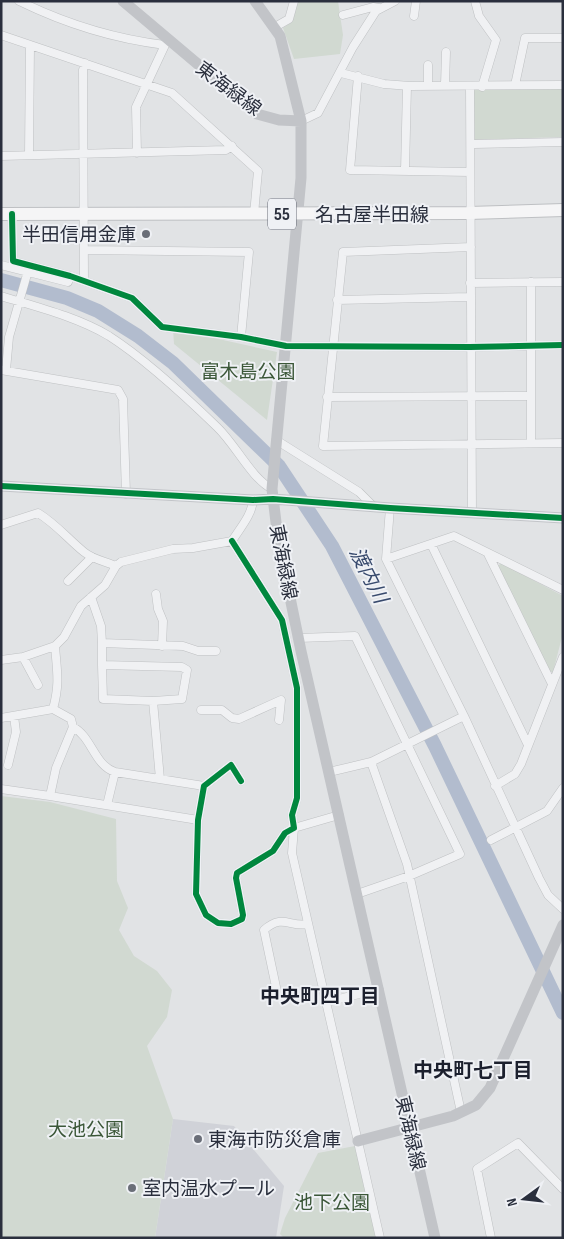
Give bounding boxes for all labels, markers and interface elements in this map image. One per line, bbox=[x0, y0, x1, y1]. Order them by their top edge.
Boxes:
street label: 東海緑線 bbox=[191, 57, 265, 121]
road number: 55 bbox=[268, 198, 296, 230]
street label: 名古屋半田線 bbox=[315, 204, 429, 227]
place label: 半田信用金庫 bbox=[22, 224, 136, 247]
marker: 半田信用金庫 bbox=[140, 228, 152, 240]
park label: 富木島公園 bbox=[200, 361, 296, 384]
street label: 東海緑線 bbox=[264, 523, 301, 602]
water label: 渡内川 bbox=[344, 543, 393, 609]
district label: 中央町四丁目 bbox=[260, 985, 380, 1009]
district label: 中央町七丁目 bbox=[413, 1059, 533, 1083]
street label: 東海緑線 bbox=[390, 1094, 429, 1173]
park label: 大池公園 bbox=[48, 1119, 124, 1142]
place label: 東海市防災倉庫 bbox=[208, 1129, 341, 1152]
marker: 東海市防災倉庫 bbox=[192, 1133, 204, 1145]
north arrow bbox=[499, 1174, 549, 1224]
place label: 室内温水プール bbox=[142, 1178, 275, 1201]
marker: 室内温水プール bbox=[126, 1182, 138, 1194]
park label: 池下公園 bbox=[294, 1192, 370, 1215]
text: N bbox=[503, 1196, 521, 1208]

